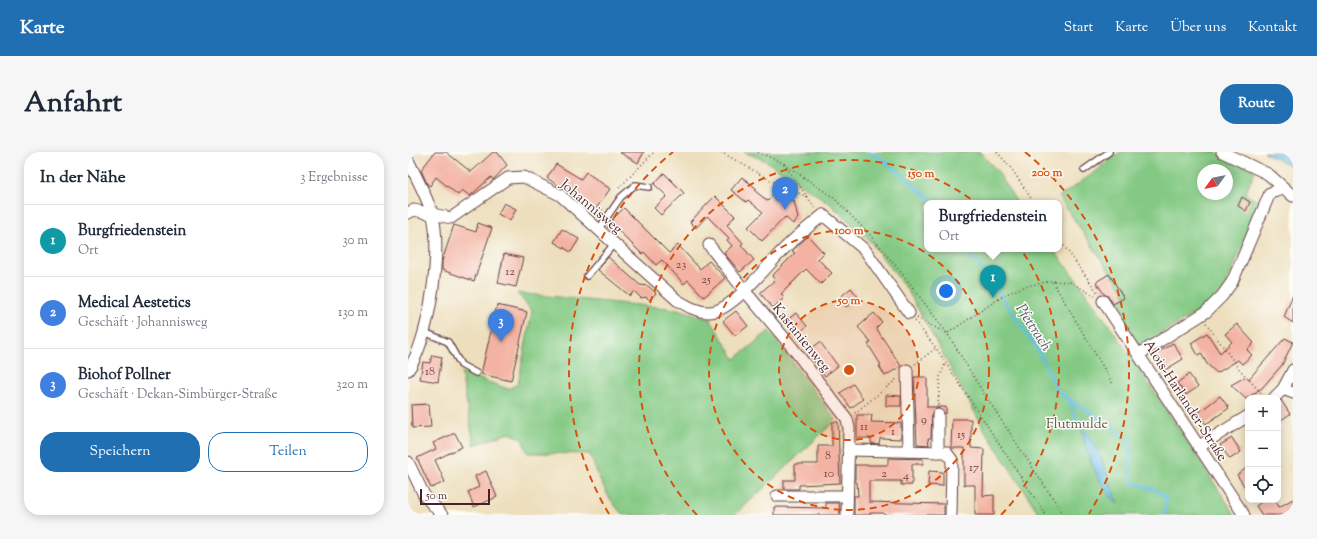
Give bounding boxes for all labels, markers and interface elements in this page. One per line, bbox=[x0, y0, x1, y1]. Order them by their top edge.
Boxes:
text: Karte bbox=[20, 15, 65, 42]
text: Start bbox=[1064, 18, 1093, 38]
text: Karte bbox=[1115, 18, 1148, 38]
text: Über uns bbox=[1170, 18, 1226, 38]
text: Kontakt bbox=[1248, 18, 1297, 38]
text: Anfahrt bbox=[24, 84, 122, 124]
button: Route bbox=[1220, 84, 1293, 124]
text: 200 m bbox=[1032, 164, 1062, 182]
north arrow bbox=[1197, 164, 1233, 200]
text: 150 m bbox=[906, 165, 935, 183]
text: In der Nähe bbox=[40, 166, 126, 190]
text: 3 Ergebnisse bbox=[300, 169, 368, 187]
street label: Johannisweg bbox=[554, 175, 626, 240]
pin: 2 bbox=[772, 177, 798, 210]
popup bbox=[924, 200, 1062, 252]
text: Burgfriedenstein bbox=[939, 207, 1047, 228]
text: Burgfriedenstein bbox=[78, 221, 186, 242]
text: 100 m bbox=[833, 222, 864, 240]
text: Ort bbox=[939, 228, 959, 246]
text: 1 bbox=[51, 232, 55, 250]
text: 30 m bbox=[342, 232, 368, 250]
text: Ort bbox=[78, 242, 98, 260]
house number: 23 bbox=[676, 256, 686, 274]
house number: 12 bbox=[505, 263, 515, 281]
pin: 1 bbox=[980, 265, 1006, 298]
house number: 25 bbox=[701, 271, 711, 289]
your location bbox=[936, 281, 956, 301]
text: 50 m bbox=[837, 292, 861, 310]
text: Medical Aestetics bbox=[78, 293, 191, 314]
street label: Kastanienweg bbox=[766, 300, 835, 377]
water label: Pfettrach bbox=[1010, 300, 1056, 356]
text: 2 bbox=[50, 304, 56, 322]
text: 130 m bbox=[338, 304, 368, 322]
pin: 3 bbox=[488, 309, 514, 342]
text: Geschäft · Johannisweg bbox=[78, 314, 207, 332]
street label: Alois-Harlander-Straße bbox=[1138, 336, 1231, 466]
house number: 18 bbox=[425, 363, 435, 381]
centre of rings bbox=[842, 363, 856, 377]
text: Biohof Pollner bbox=[78, 365, 171, 386]
text: 3 bbox=[50, 376, 56, 394]
text: 320 m bbox=[336, 376, 368, 394]
text: Geschäft · Dekan-Simbürger-Straße bbox=[78, 386, 277, 404]
map controls bbox=[1245, 395, 1281, 503]
button: + bbox=[1245, 395, 1281, 431]
house number: 9 bbox=[921, 411, 927, 429]
park label: Flutmulde bbox=[1046, 415, 1108, 435]
house number: 11 bbox=[860, 418, 868, 436]
house number: 1 bbox=[891, 423, 895, 441]
house number: 15 bbox=[957, 426, 965, 444]
button: − bbox=[1245, 431, 1281, 467]
button: Speichern bbox=[40, 432, 200, 472]
button: Teilen bbox=[208, 432, 368, 472]
house number: 8 bbox=[825, 447, 831, 465]
house number: 17 bbox=[969, 459, 979, 477]
house number: 10 bbox=[824, 465, 834, 483]
house number: 2 bbox=[881, 465, 887, 483]
house number: 4 bbox=[903, 467, 909, 485]
button: locate bbox=[1245, 467, 1281, 503]
scale bar bbox=[420, 487, 490, 506]
text: 50 m bbox=[426, 488, 447, 504]

